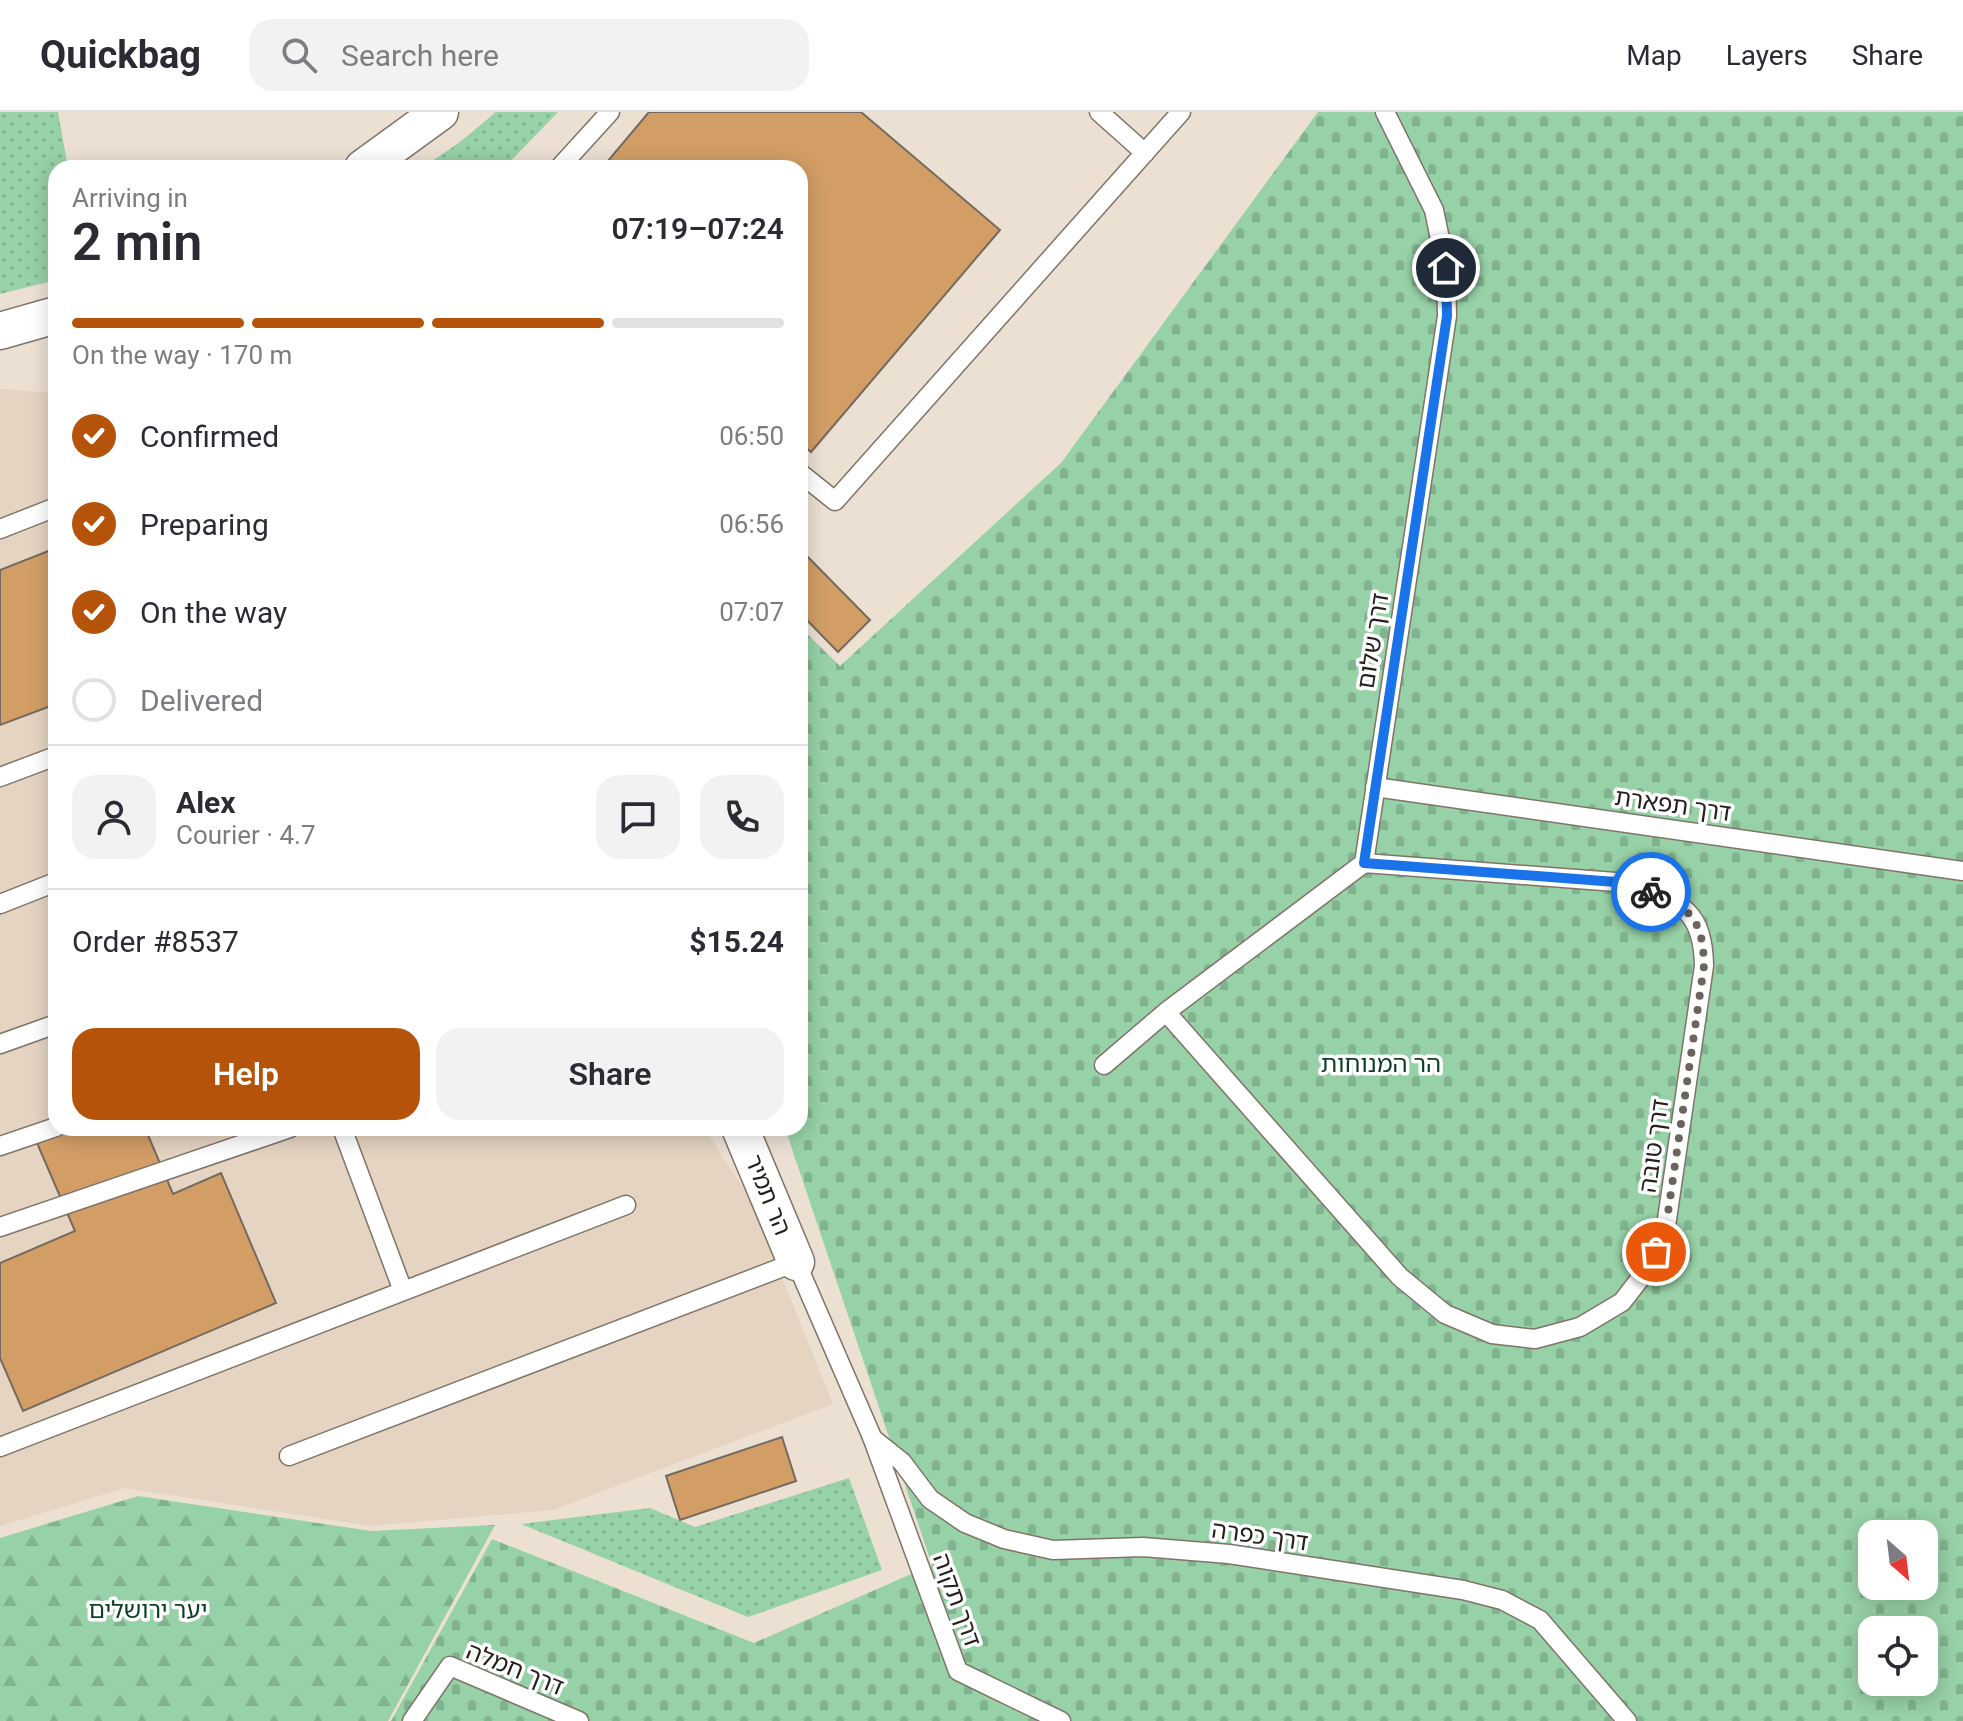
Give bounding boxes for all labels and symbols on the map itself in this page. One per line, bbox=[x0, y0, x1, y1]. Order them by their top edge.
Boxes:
pin bbox=[1412, 234, 1480, 302]
street label: דרך שלום bbox=[1352, 591, 1394, 691]
street label: דרך תפארת bbox=[1613, 783, 1733, 827]
courier bbox=[1611, 852, 1691, 932]
park label: הר המנוחות bbox=[1321, 1050, 1441, 1078]
street label: דרך טובה bbox=[1634, 1097, 1674, 1195]
street label: הר תמיר bbox=[739, 1151, 797, 1239]
pin bbox=[1622, 1218, 1690, 1286]
street label: דרך כפרה bbox=[1210, 1515, 1310, 1557]
north arrow bbox=[1858, 1520, 1938, 1600]
street label: דרך תקוה bbox=[927, 1550, 987, 1650]
park label: יער ירושלים bbox=[88, 1596, 208, 1624]
street label: דרך חמלה bbox=[462, 1637, 568, 1701]

